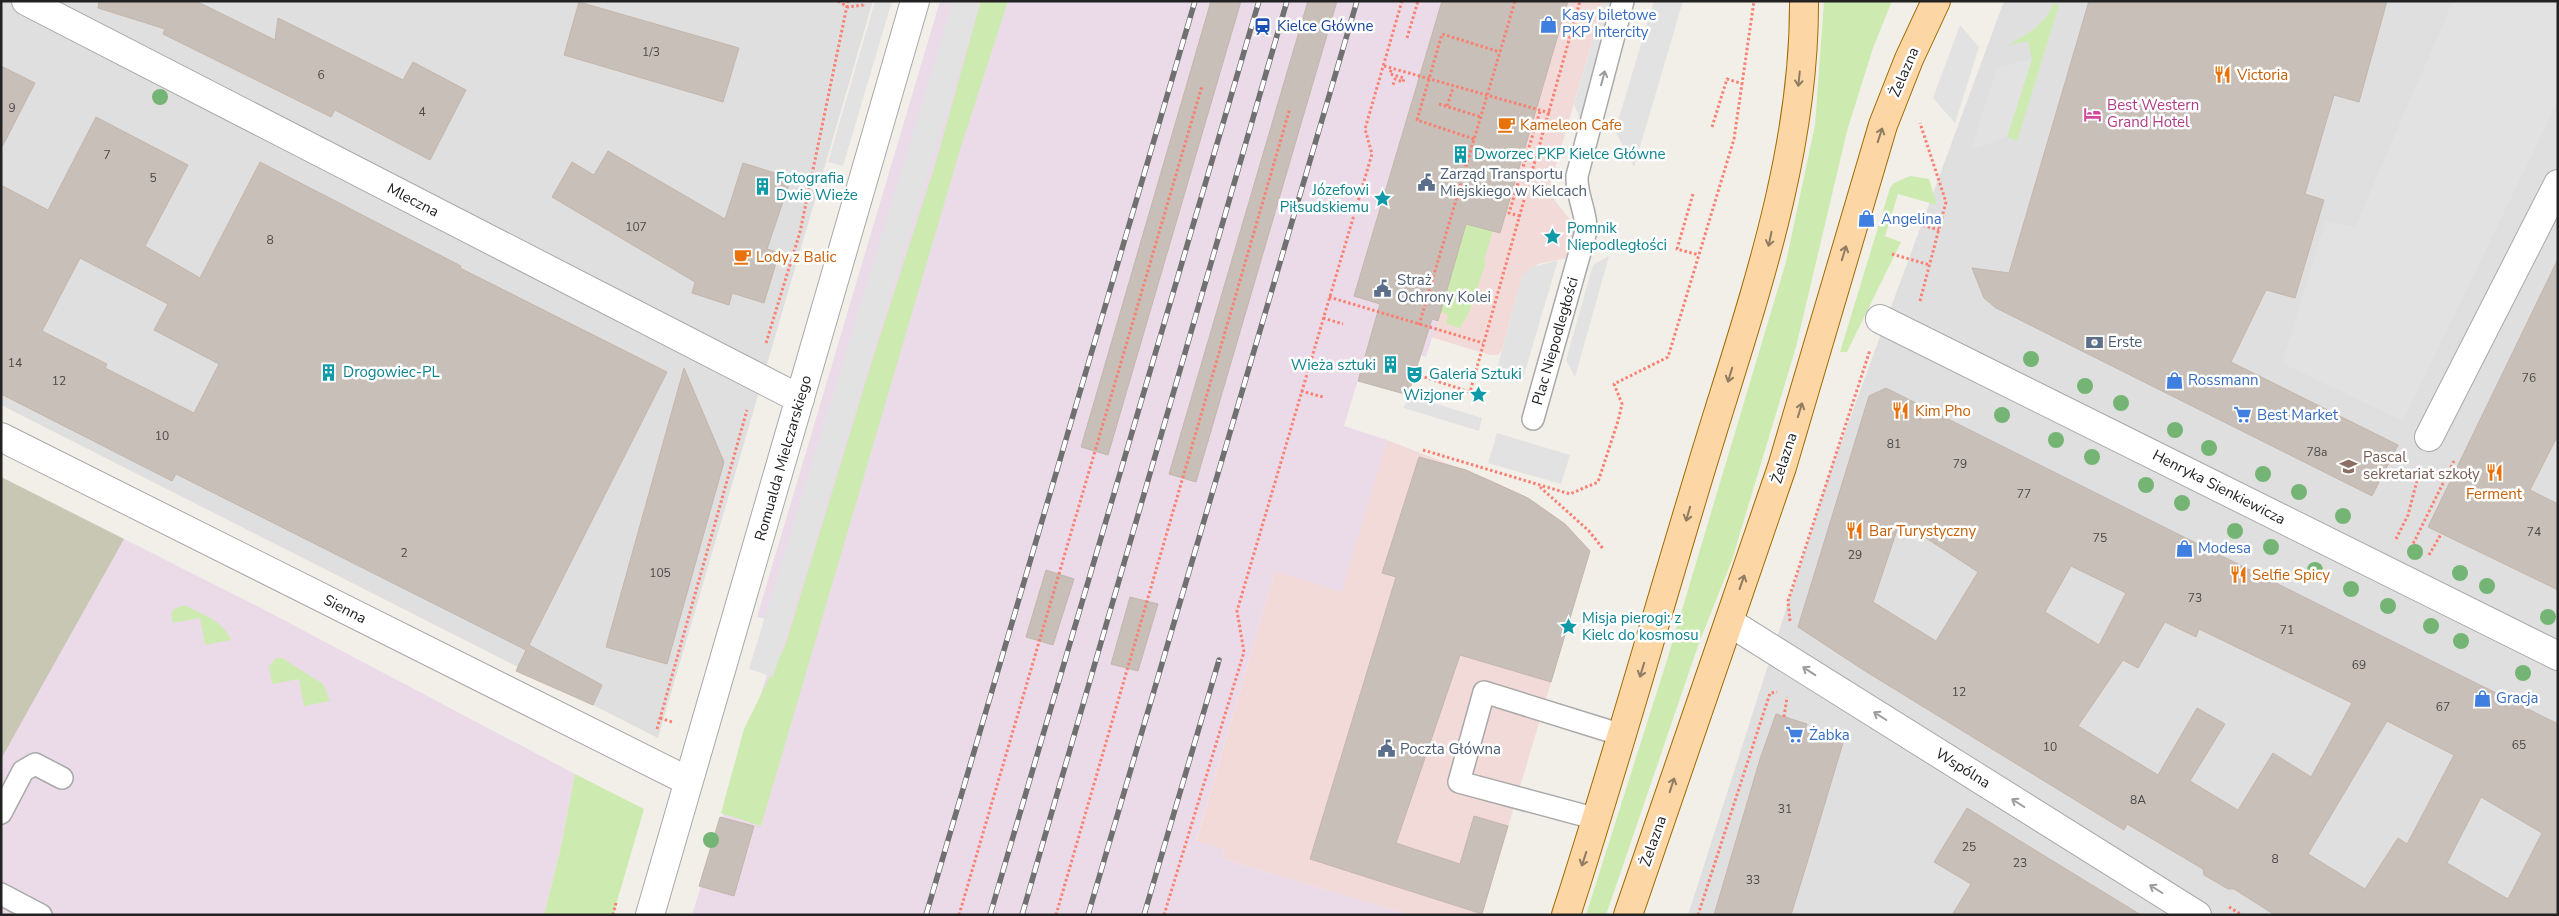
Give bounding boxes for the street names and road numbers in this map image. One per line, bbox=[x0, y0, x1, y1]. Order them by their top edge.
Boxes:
street label: Żelazna bbox=[1885, 44, 1923, 100]
street label: Mleczna bbox=[384, 178, 442, 222]
street label: Plac Niepodległości bbox=[1527, 275, 1583, 407]
street label: Romualda Mielczarskiego bbox=[750, 373, 816, 543]
street label: Żelazna bbox=[1766, 430, 1802, 486]
street label: Henryka Sienkiewicza bbox=[2149, 445, 2289, 529]
street label: Sienna bbox=[320, 590, 370, 628]
street label: Wspólna bbox=[1932, 743, 1994, 793]
street label: Żelazna bbox=[1635, 813, 1671, 869]

